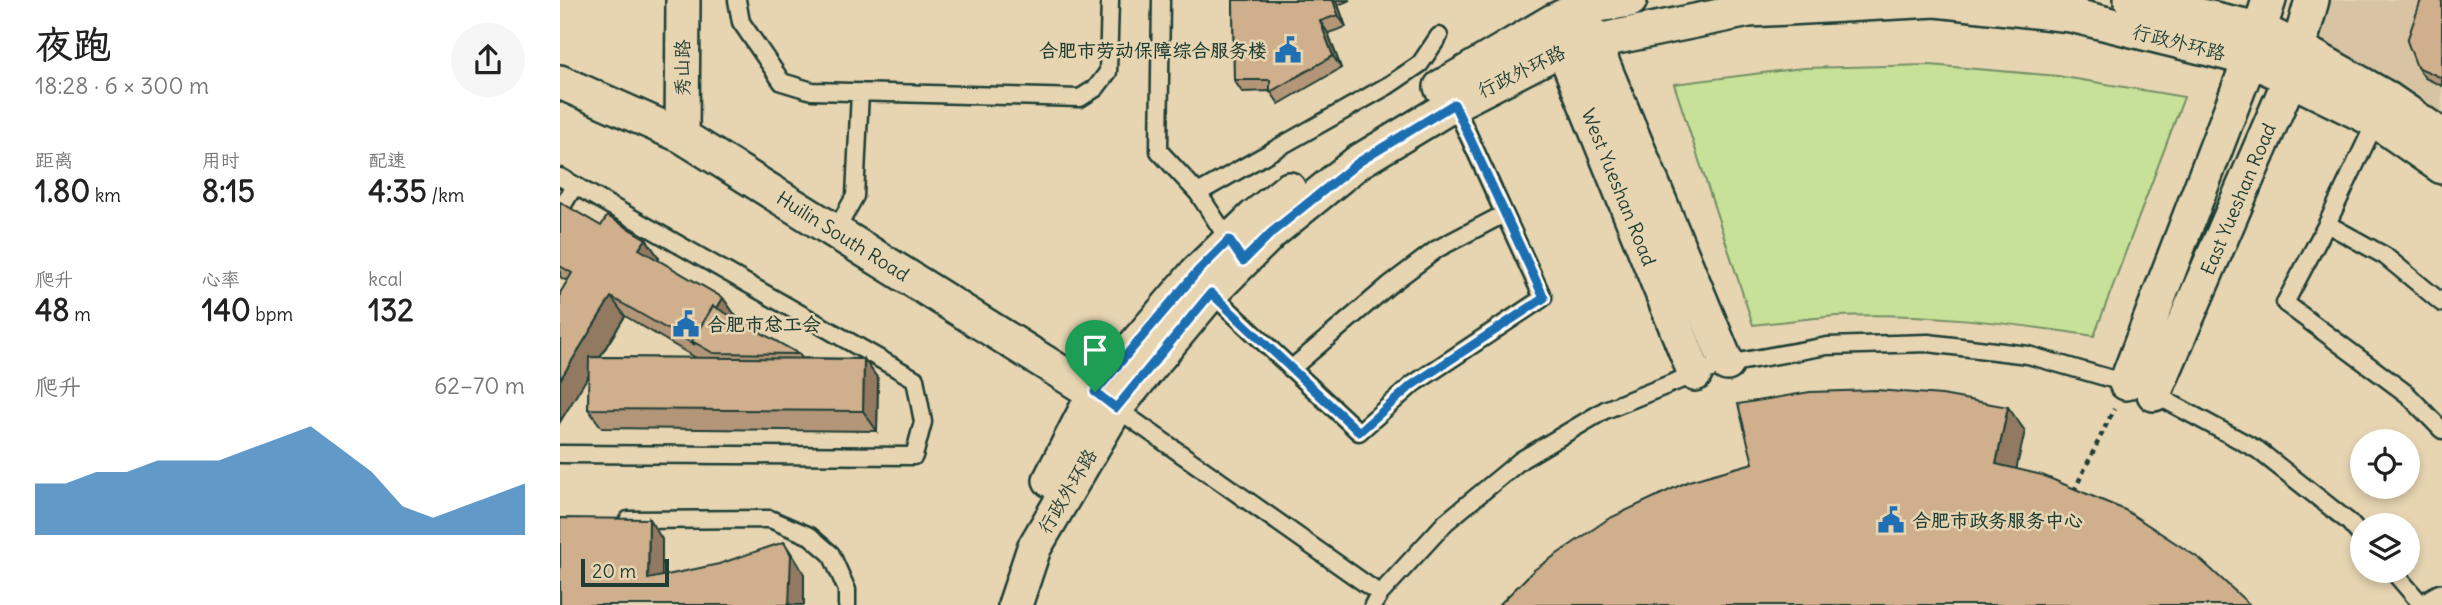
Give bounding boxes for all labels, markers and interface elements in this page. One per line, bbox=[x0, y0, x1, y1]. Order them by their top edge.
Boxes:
street label: 行政外环路 bbox=[2130, 19, 2228, 65]
text: 夜跑 bbox=[35, 21, 111, 68]
button: share bbox=[451, 23, 525, 97]
public building icon: 合肥市劳动保障综合服务楼 bbox=[1273, 35, 1303, 65]
place label: 合肥市劳动保障综合服务楼 bbox=[1039, 38, 1267, 62]
street label: 秀山路 bbox=[670, 39, 694, 97]
street label: 行政外环路 bbox=[1473, 39, 1569, 103]
text: 18:28 · 6 × 300 m bbox=[35, 71, 209, 100]
street label: West Yueshan Road bbox=[1576, 105, 1662, 269]
street label: East Yueshan Road bbox=[2195, 119, 2281, 279]
text: 距离 bbox=[35, 148, 73, 172]
text: 用时 bbox=[202, 148, 240, 172]
text: 配速 bbox=[368, 148, 406, 172]
text: 1.80 bbox=[35, 172, 90, 210]
text: 8:15 bbox=[202, 172, 255, 210]
text: 4:35 bbox=[368, 172, 427, 210]
text: km bbox=[90, 183, 121, 207]
text: /km bbox=[427, 183, 465, 207]
street label: Huilin South Road bbox=[772, 186, 914, 286]
text: 爬升 bbox=[35, 267, 73, 291]
text: 心率 bbox=[202, 267, 240, 291]
text: kcal bbox=[368, 267, 403, 291]
text: 48 bbox=[35, 291, 70, 329]
text: 140 bbox=[202, 291, 251, 329]
text: 132 bbox=[368, 291, 414, 329]
text: m bbox=[70, 302, 91, 326]
text: bpm bbox=[251, 302, 293, 326]
public building icon: 合肥市总工会 bbox=[671, 309, 701, 339]
place label: 合肥市总工会 bbox=[707, 312, 821, 336]
pin bbox=[1065, 320, 1125, 392]
icon: arrive bbox=[1076, 331, 1114, 369]
text: 62–70 m bbox=[434, 371, 525, 400]
text: 爬升 bbox=[35, 372, 81, 401]
map controls bbox=[2350, 429, 2420, 583]
button: locate bbox=[2350, 429, 2420, 499]
street label: 行政外环路 bbox=[1032, 444, 1102, 538]
public building icon: 合肥市政务服务中心 bbox=[1876, 505, 1906, 535]
place label: 合肥市政务服务中心 bbox=[1912, 508, 2083, 532]
button: layers bbox=[2350, 513, 2420, 583]
scale bar bbox=[581, 556, 668, 588]
text: 20 m bbox=[592, 559, 636, 583]

